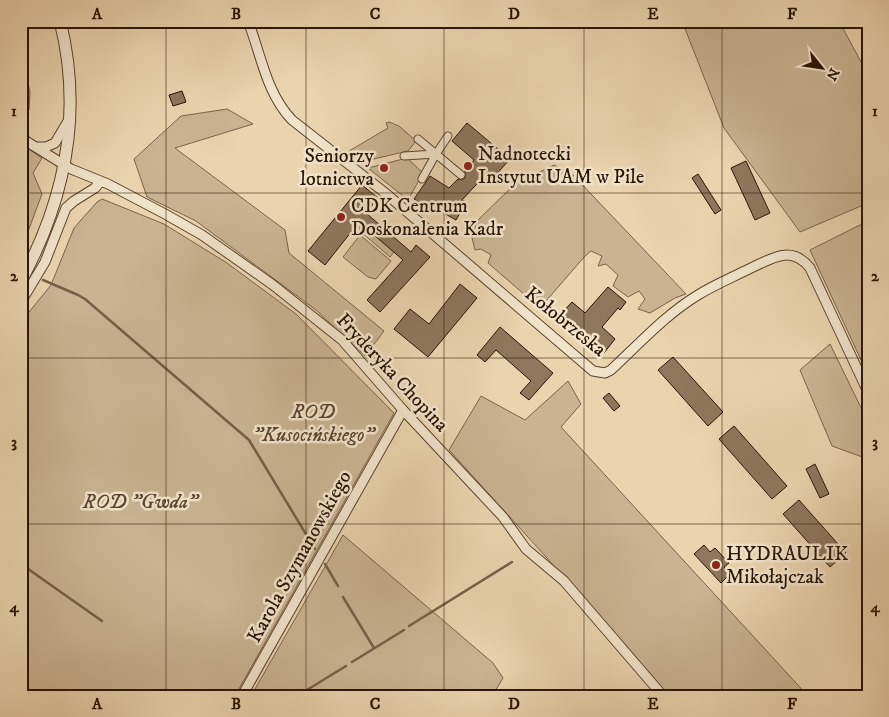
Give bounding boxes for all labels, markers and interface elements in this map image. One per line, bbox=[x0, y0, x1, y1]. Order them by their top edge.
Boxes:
text: A bbox=[91, 4, 103, 24]
text: B bbox=[231, 4, 241, 24]
text: C bbox=[370, 4, 380, 24]
text: D bbox=[508, 4, 520, 24]
text: E bbox=[647, 4, 659, 24]
text: F bbox=[787, 4, 797, 24]
north arrow bbox=[796, 42, 846, 92]
text: N bbox=[821, 65, 843, 84]
text: 1 bbox=[11, 101, 17, 121]
text: 1 bbox=[872, 101, 878, 121]
place label: Nadnotecki Instytut UAM w Pile bbox=[478, 142, 644, 190]
place label: Seniorzy lotnictwa bbox=[300, 144, 375, 192]
marker: Nadnotecki Instytut UAM w Pile bbox=[462, 160, 474, 172]
marker: Seniorzy lotnictwa bbox=[378, 162, 390, 174]
place label: CDK Centrum Doskonalenia Kadr bbox=[351, 194, 504, 242]
marker: CDK Centrum Doskonalenia Kadr bbox=[335, 211, 347, 223]
text: 2 bbox=[10, 266, 19, 286]
text: 2 bbox=[871, 266, 880, 286]
street label: Kołobrzeska bbox=[519, 281, 611, 363]
street label: Fryderyka Chopina bbox=[331, 308, 454, 438]
park label: ROD "Kusocińskiego" bbox=[252, 400, 377, 448]
text: 3 bbox=[11, 432, 17, 452]
text: 3 bbox=[872, 432, 878, 452]
street label: Karola Szymanowskiego bbox=[242, 467, 358, 647]
park label: ROD "Gwda" bbox=[82, 490, 200, 515]
place label: HYDRAULIK Mikołajczak bbox=[726, 542, 848, 590]
marker: HYDRAULIK Mikołajczak bbox=[710, 559, 722, 571]
text: 4 bbox=[8, 597, 19, 617]
text: 4 bbox=[869, 597, 880, 617]
text: A bbox=[91, 694, 103, 714]
text: B bbox=[231, 694, 241, 714]
text: C bbox=[370, 694, 380, 714]
text: D bbox=[508, 694, 520, 714]
text: E bbox=[647, 694, 659, 714]
text: F bbox=[787, 694, 797, 714]

